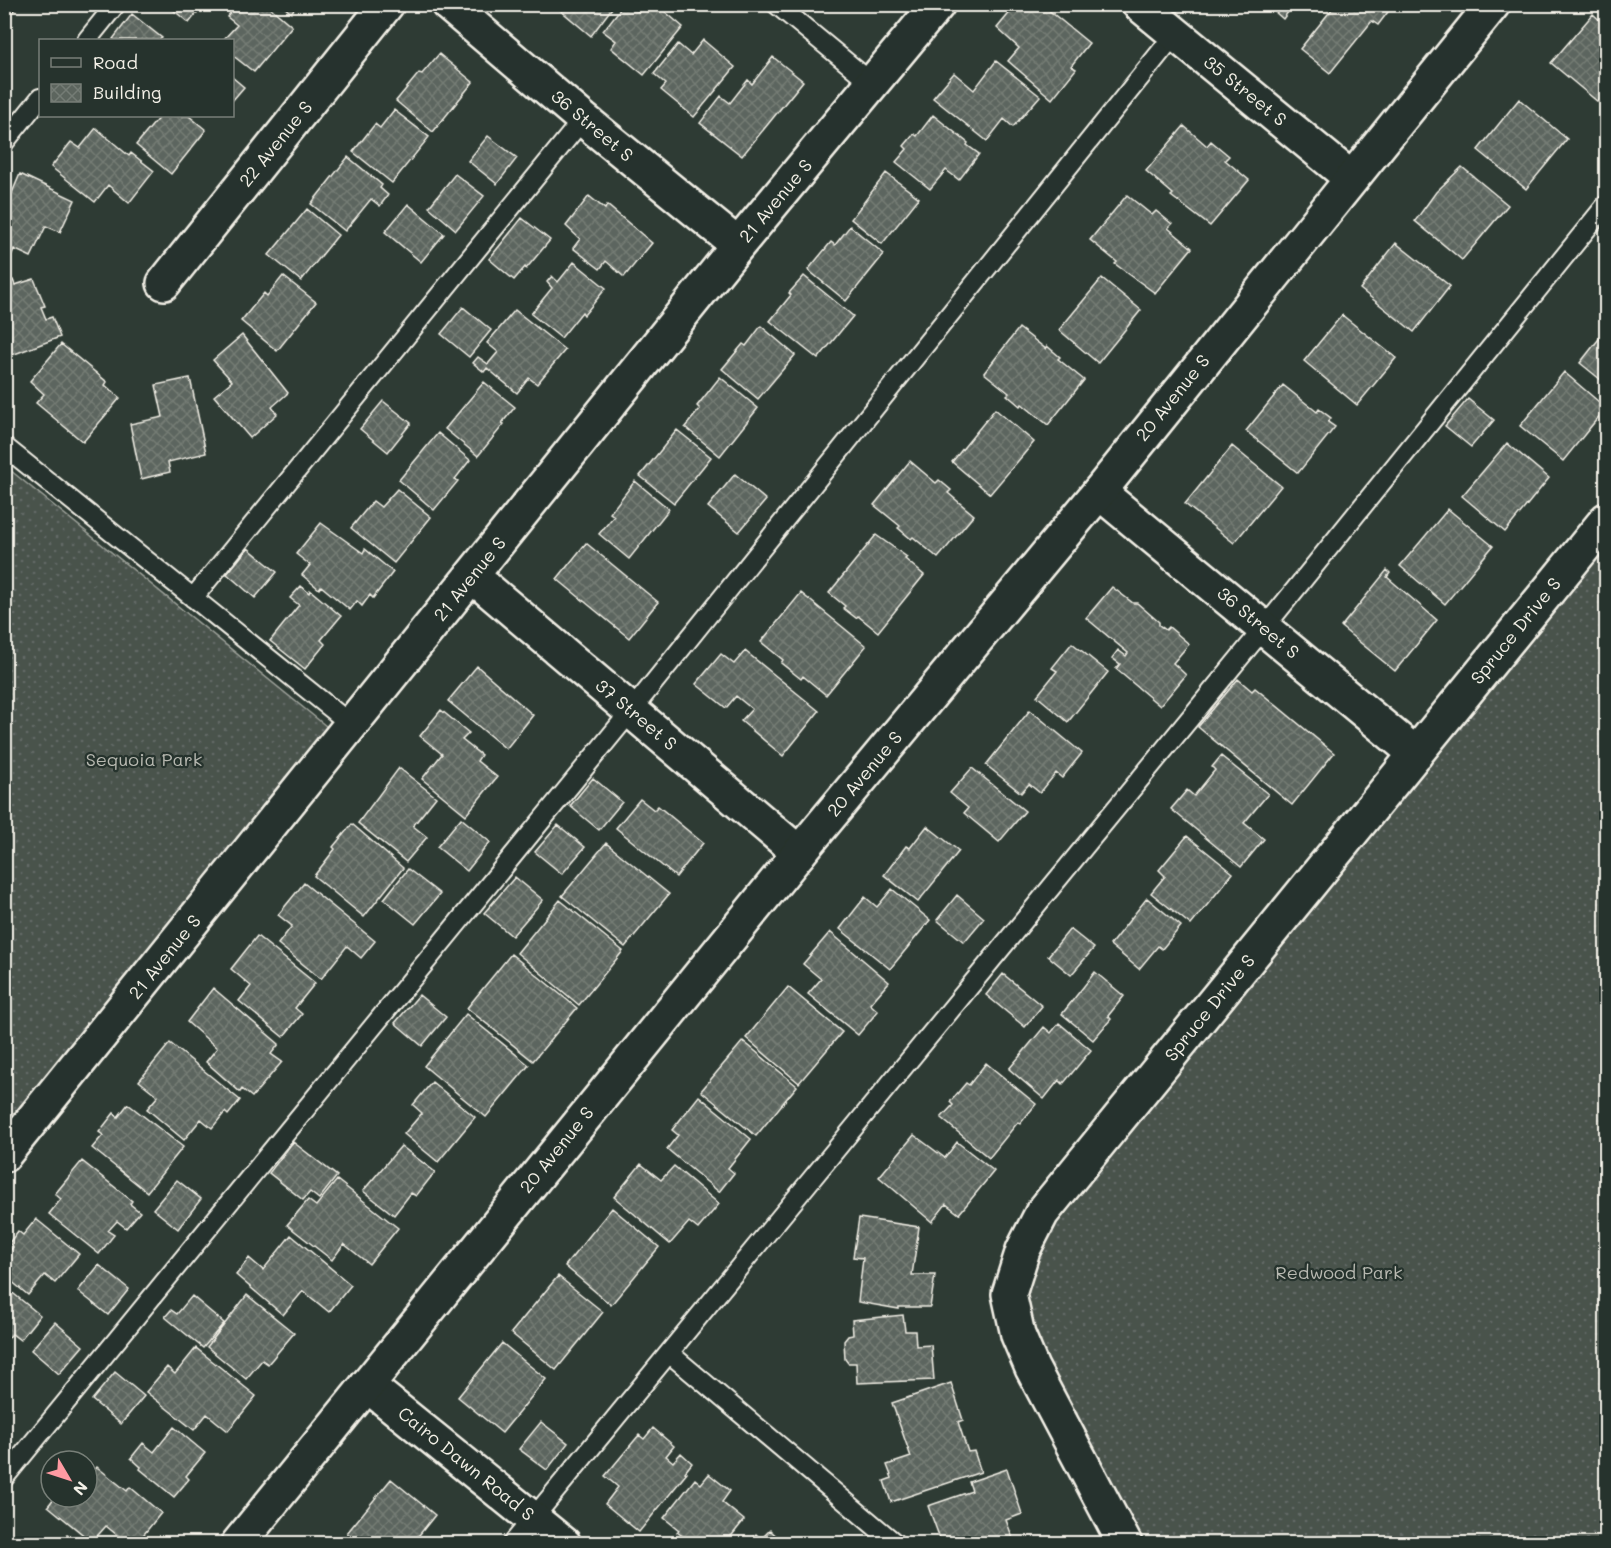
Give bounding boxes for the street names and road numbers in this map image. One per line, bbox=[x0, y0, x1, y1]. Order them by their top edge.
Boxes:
street label: 35 Street S bbox=[1199, 49, 1292, 131]
street label: 36 Street S bbox=[546, 84, 639, 167]
street label: 22 Avenue S bbox=[233, 95, 317, 191]
street label: 21 Avenue S bbox=[733, 154, 817, 247]
street label: 20 Avenue S bbox=[1130, 349, 1215, 446]
street label: 21 Avenue S bbox=[428, 531, 511, 626]
street label: Spruce Drive S bbox=[1465, 572, 1566, 689]
street label: 36 Street S bbox=[1212, 581, 1305, 664]
street label: 37 Street S bbox=[591, 673, 682, 755]
street label: 20 Avenue S bbox=[821, 725, 907, 821]
street label: 21 Avenue S bbox=[123, 909, 206, 1004]
street label: Spruce Drive S bbox=[1159, 949, 1260, 1066]
street label: 20 Avenue S bbox=[514, 1101, 599, 1198]
street label: Cairo Dawn Road S bbox=[393, 1401, 540, 1526]

